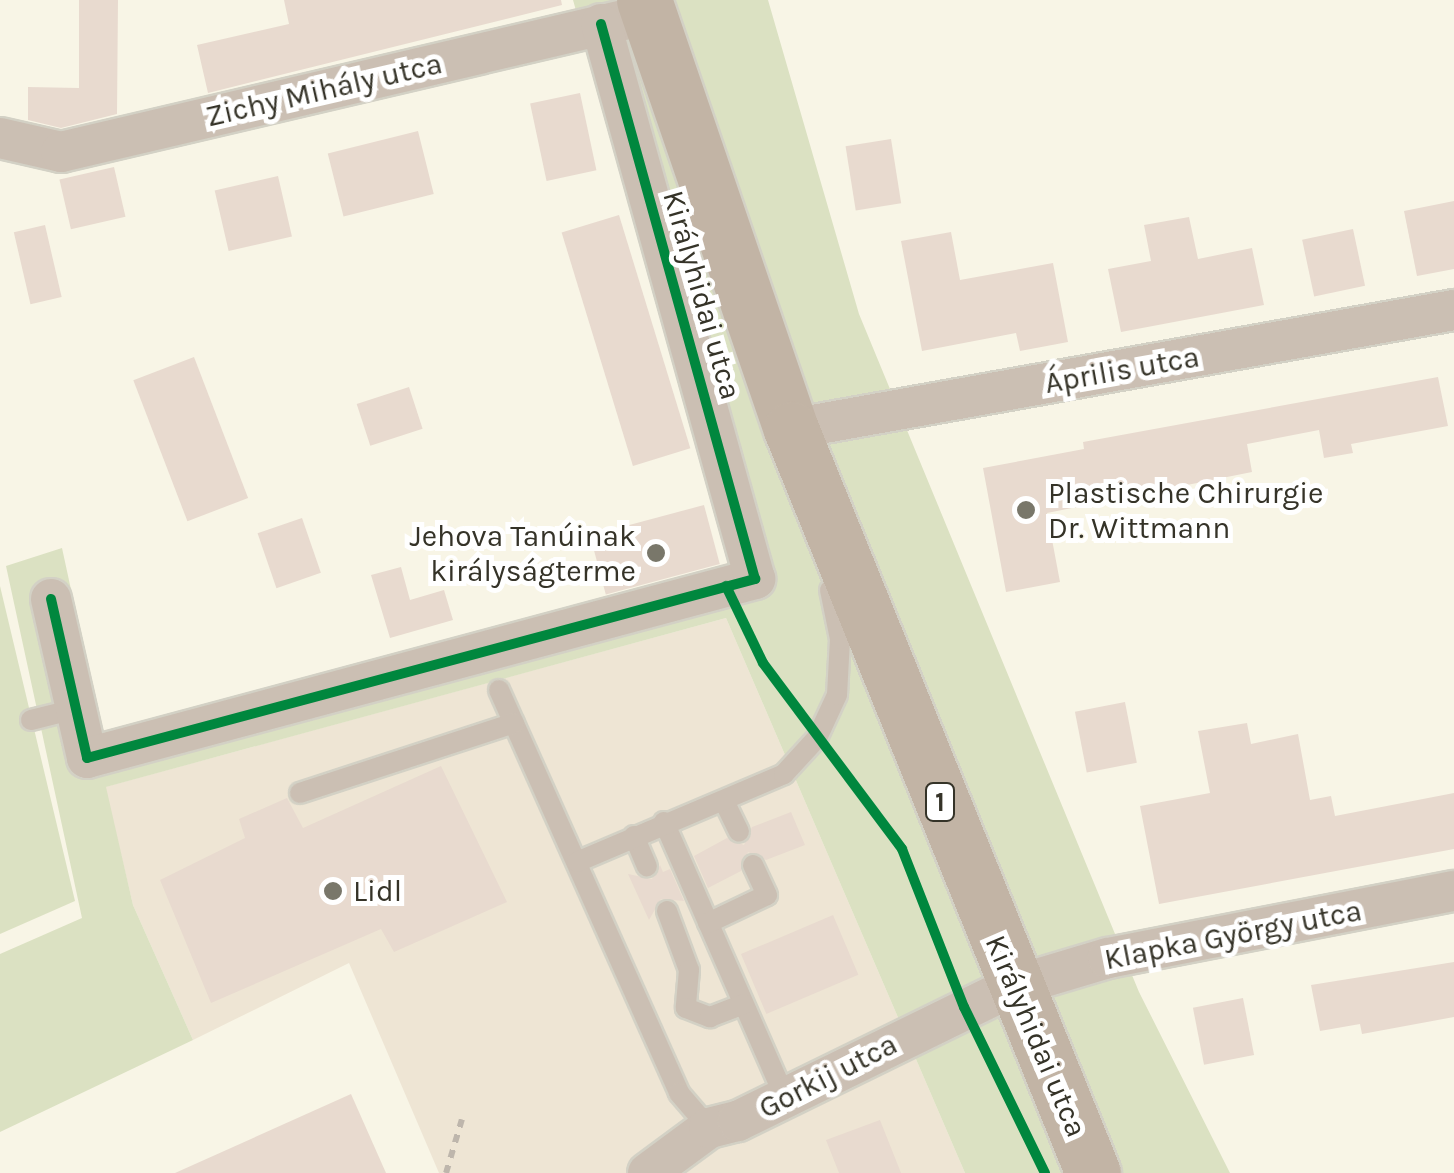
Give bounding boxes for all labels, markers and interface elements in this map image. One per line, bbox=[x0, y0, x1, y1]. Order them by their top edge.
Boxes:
street label: Zichy Mihály utca bbox=[202, 45, 446, 135]
street label: Királyhidai utca bbox=[655, 186, 749, 404]
street label: Április utca bbox=[1042, 339, 1202, 401]
place label: Plastische Chirurgie Dr. Wittmann bbox=[1048, 475, 1323, 546]
marker: Plastische Chirurgie Dr. Wittmann bbox=[1013, 497, 1039, 523]
place label: Jehova Tanúinak királyságterme bbox=[410, 518, 636, 588]
marker: Jehova Tanúinak királyságterme bbox=[645, 542, 667, 564]
road number: 1 bbox=[925, 779, 955, 825]
place label: Lidl bbox=[353, 873, 402, 909]
marker: Lidl bbox=[322, 880, 344, 902]
street label: Klapka György utca bbox=[1101, 892, 1365, 978]
street label: Királyhidai utca bbox=[977, 930, 1095, 1142]
street label: Gorkij utca bbox=[753, 1026, 903, 1126]

